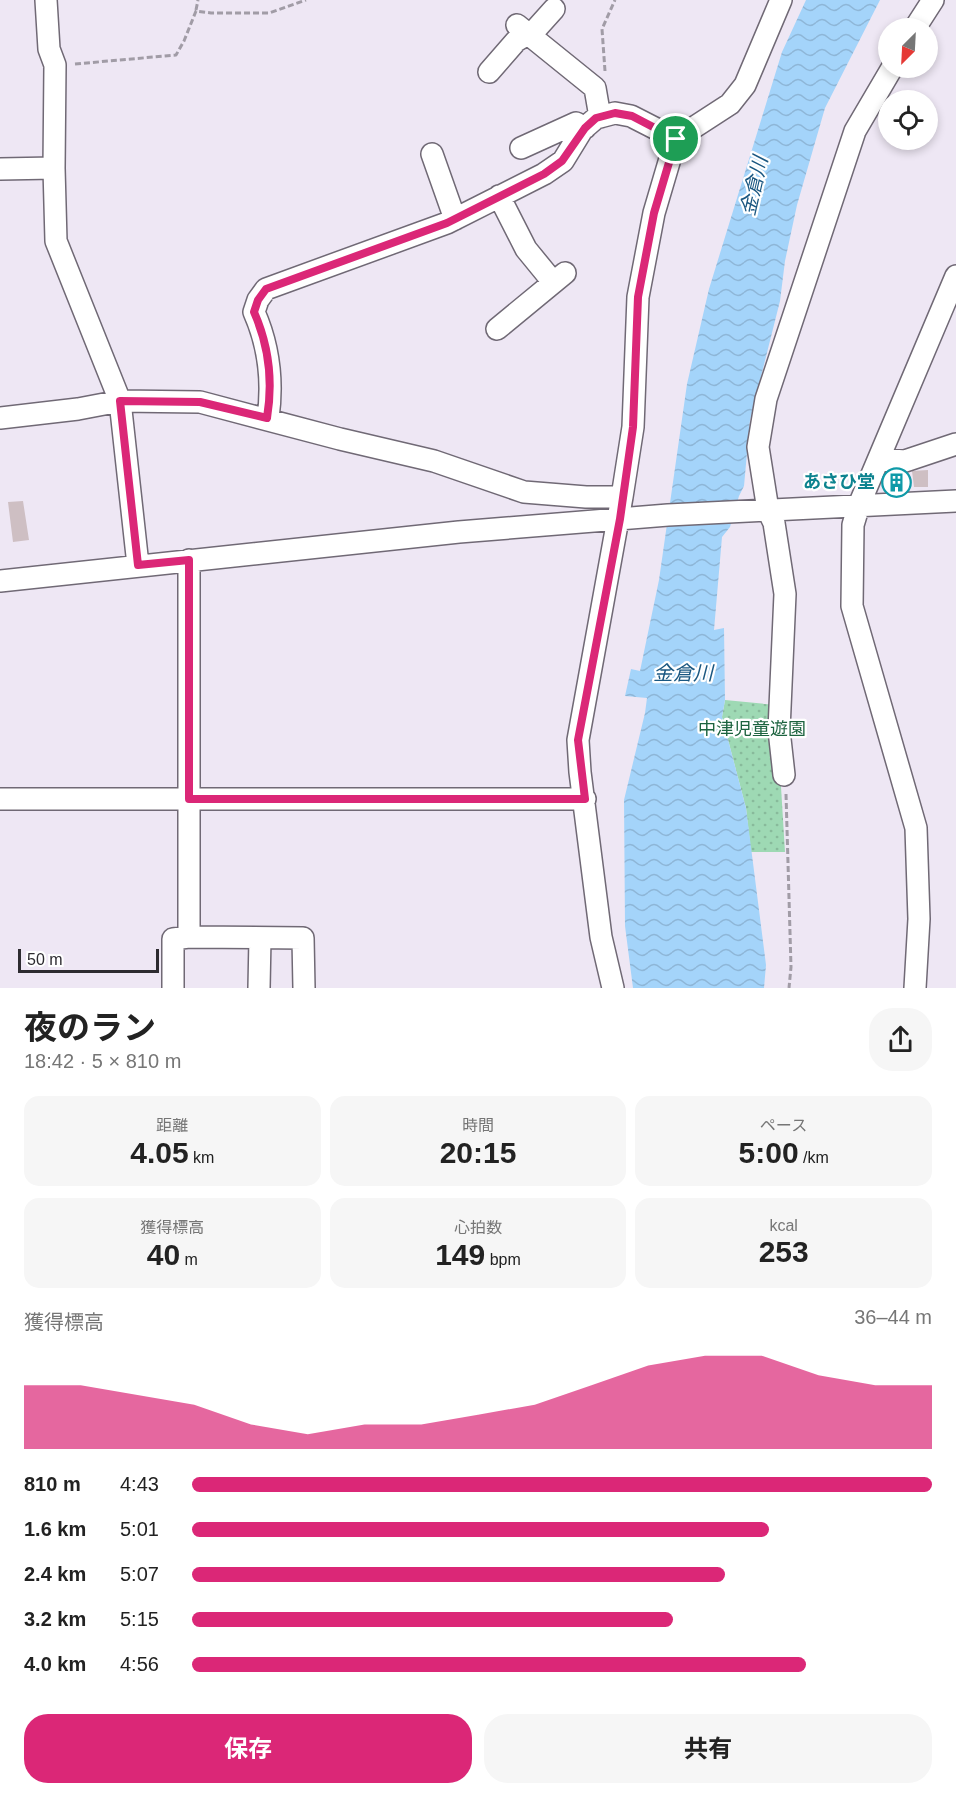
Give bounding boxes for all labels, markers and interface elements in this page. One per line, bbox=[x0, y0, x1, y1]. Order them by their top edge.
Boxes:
north arrow bbox=[878, 18, 938, 78]
map controls bbox=[878, 18, 938, 150]
button: locate bbox=[878, 90, 938, 150]
pin bbox=[650, 113, 701, 164]
icon: arrive bbox=[659, 122, 692, 155]
water label: 金倉川 bbox=[737, 152, 772, 218]
building icon: あさひ堂 bbox=[880, 466, 912, 498]
place label: あさひ堂 bbox=[803, 472, 875, 492]
water label: 金倉川 bbox=[653, 662, 715, 684]
park label: 中津児童遊園 bbox=[698, 719, 806, 739]
scale bar bbox=[18, 946, 159, 974]
text: 50 m bbox=[27, 951, 63, 968]
button: share bbox=[869, 1008, 932, 1071]
text: 夜のラン bbox=[24, 1009, 156, 1046]
text: 18:42 · 5 × 810 m bbox=[24, 1050, 181, 1072]
text: 距離 bbox=[156, 1117, 188, 1134]
text: 時間 bbox=[462, 1117, 494, 1134]
text: ペース bbox=[760, 1117, 807, 1134]
text: 4.05 bbox=[130, 1136, 189, 1169]
text: 20:15 bbox=[440, 1136, 516, 1169]
text: 5:00 bbox=[739, 1136, 799, 1169]
text: km bbox=[189, 1149, 214, 1166]
text: /km bbox=[799, 1149, 829, 1166]
text: kcal bbox=[769, 1217, 798, 1234]
text: 獲得標高 bbox=[140, 1219, 204, 1236]
text: 心拍数 bbox=[454, 1219, 502, 1236]
text: 253 bbox=[759, 1235, 809, 1268]
text: 40 bbox=[147, 1238, 180, 1271]
text: 149 bbox=[435, 1238, 485, 1271]
text: m bbox=[180, 1251, 198, 1268]
text: bpm bbox=[485, 1251, 521, 1268]
text: 36–44 m bbox=[854, 1306, 932, 1328]
text: 獲得標高 bbox=[24, 1311, 104, 1333]
text: 810 m bbox=[24, 1473, 81, 1495]
text: 4:43 bbox=[120, 1473, 159, 1495]
text: 1.6 km bbox=[24, 1518, 86, 1540]
text: 5:01 bbox=[120, 1518, 159, 1540]
text: 2.4 km bbox=[24, 1563, 86, 1585]
text: 5:07 bbox=[120, 1563, 159, 1585]
text: 3.2 km bbox=[24, 1608, 86, 1630]
text: 5:15 bbox=[120, 1608, 159, 1630]
text: 4.0 km bbox=[24, 1653, 86, 1675]
text: 4:56 bbox=[120, 1653, 159, 1675]
button: 保存 bbox=[24, 1714, 472, 1783]
button: 共有 bbox=[484, 1714, 932, 1783]

